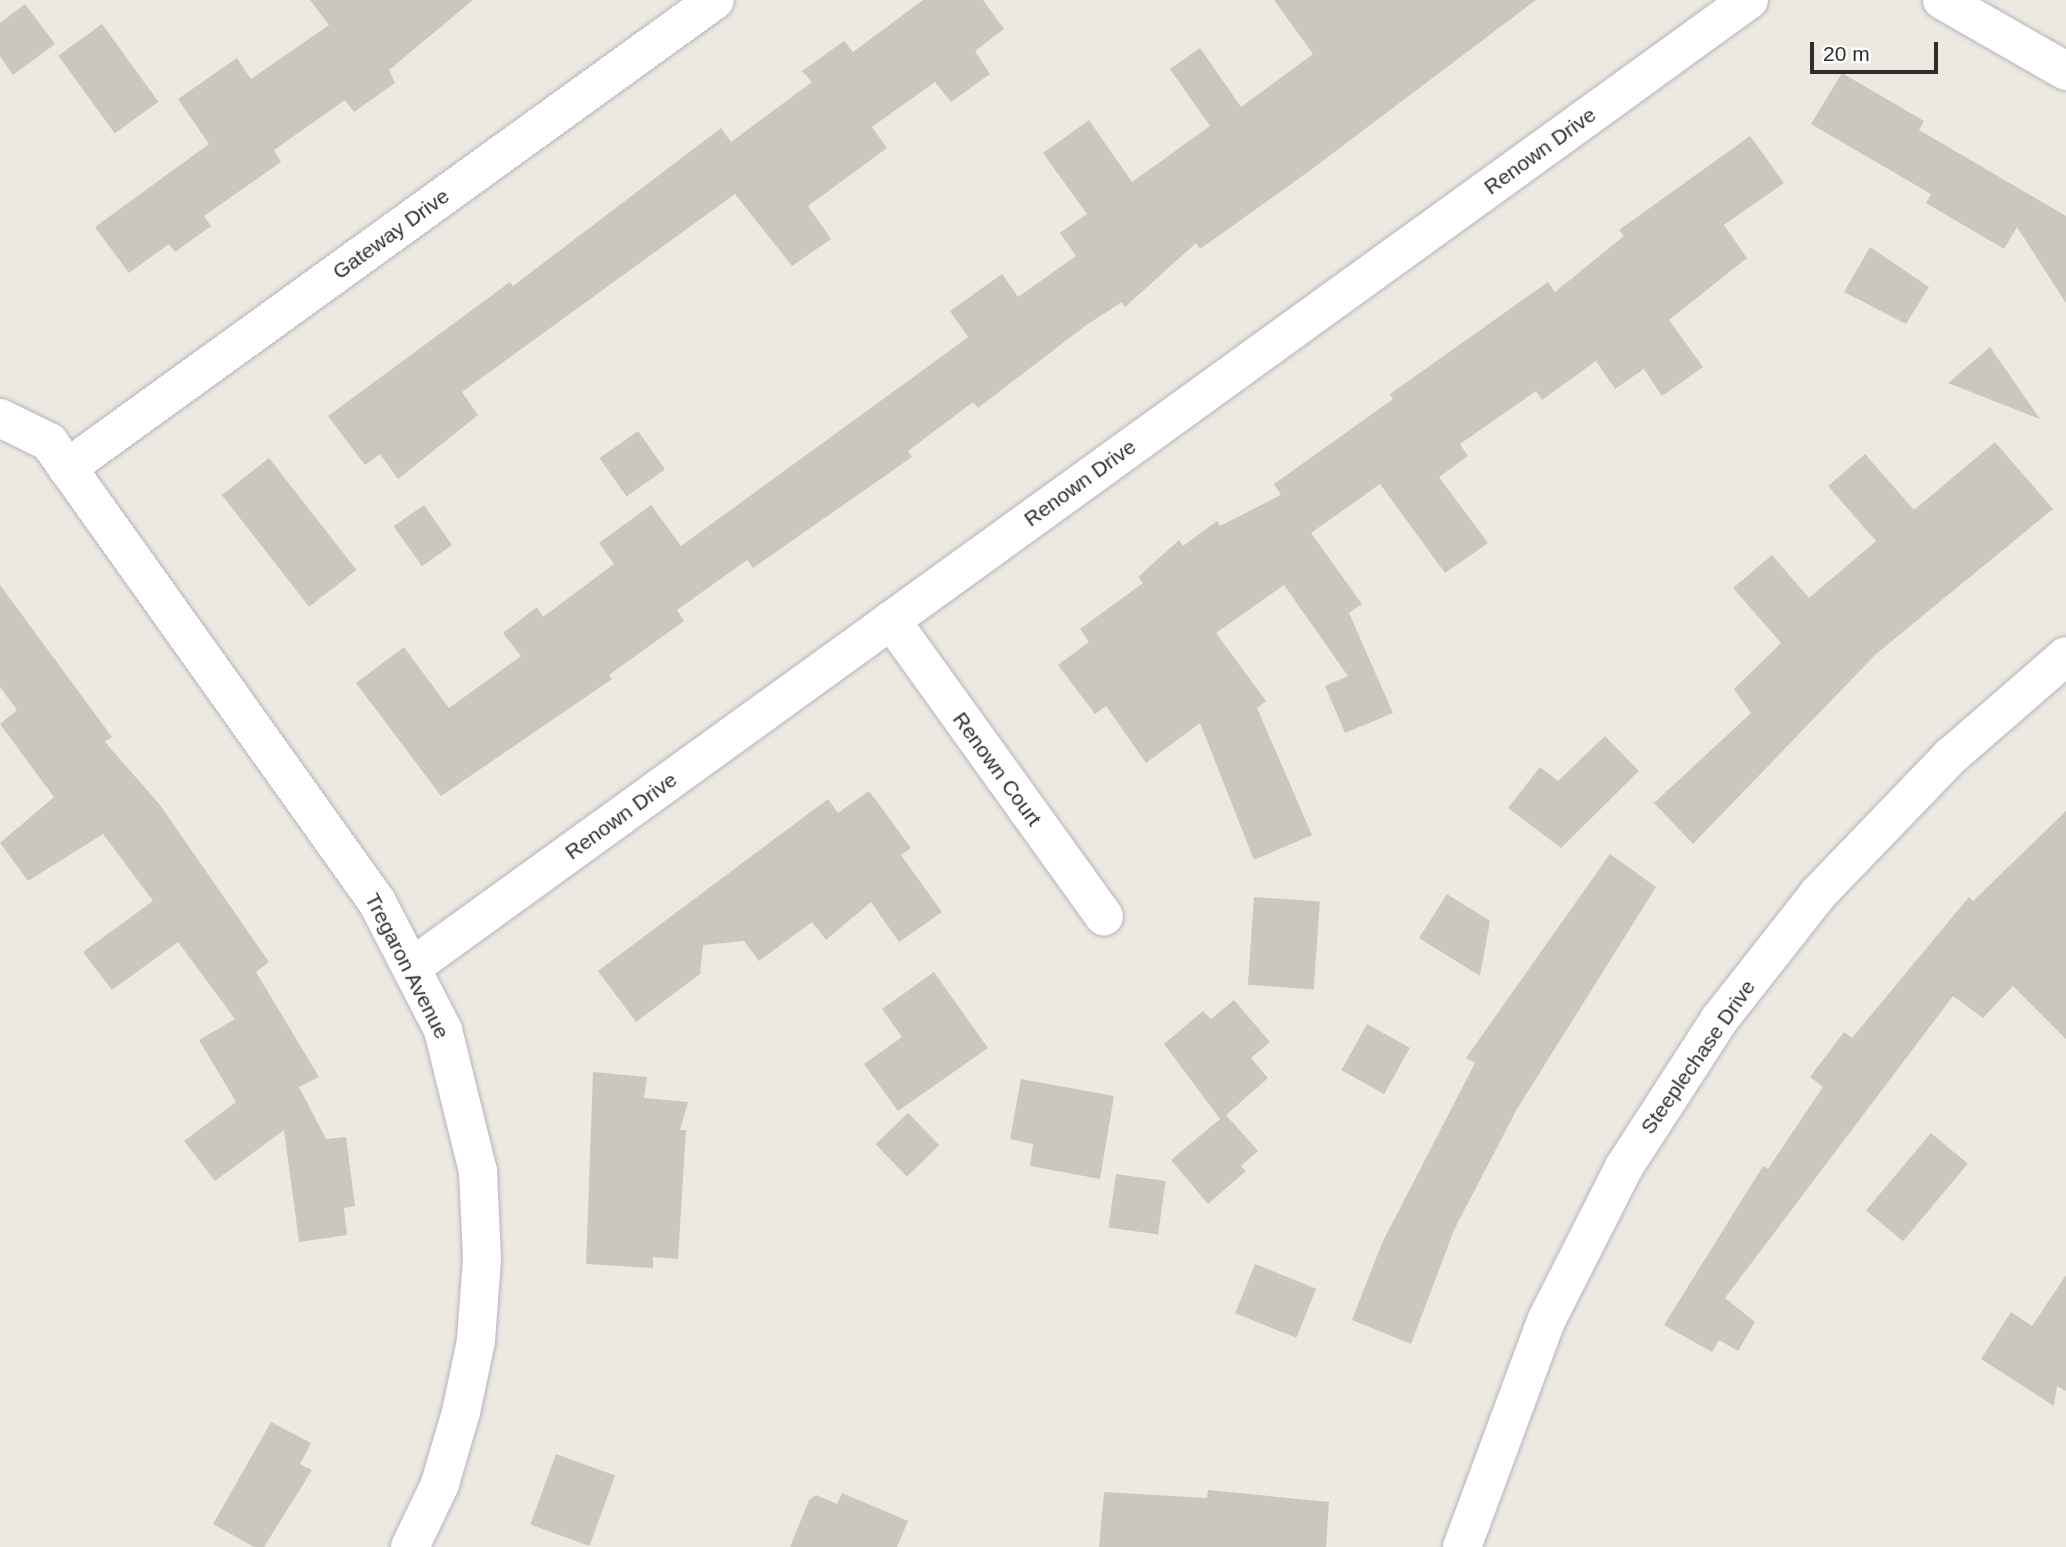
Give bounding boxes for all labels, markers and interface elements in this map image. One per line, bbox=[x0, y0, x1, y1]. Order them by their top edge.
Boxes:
scale bar bbox=[1814, 28, 1942, 72]
text: 20 m bbox=[1823, 42, 1870, 65]
street label: Renown Drive bbox=[1479, 102, 1601, 200]
street label: Gateway Drive bbox=[328, 183, 454, 285]
street label: Renown Drive bbox=[1019, 434, 1141, 532]
street label: Renown Court bbox=[947, 707, 1047, 831]
street label: Renown Drive bbox=[560, 767, 682, 865]
street label: Tregaron Avenue bbox=[359, 889, 455, 1043]
street label: Steeplechase Drive bbox=[1635, 975, 1761, 1139]

